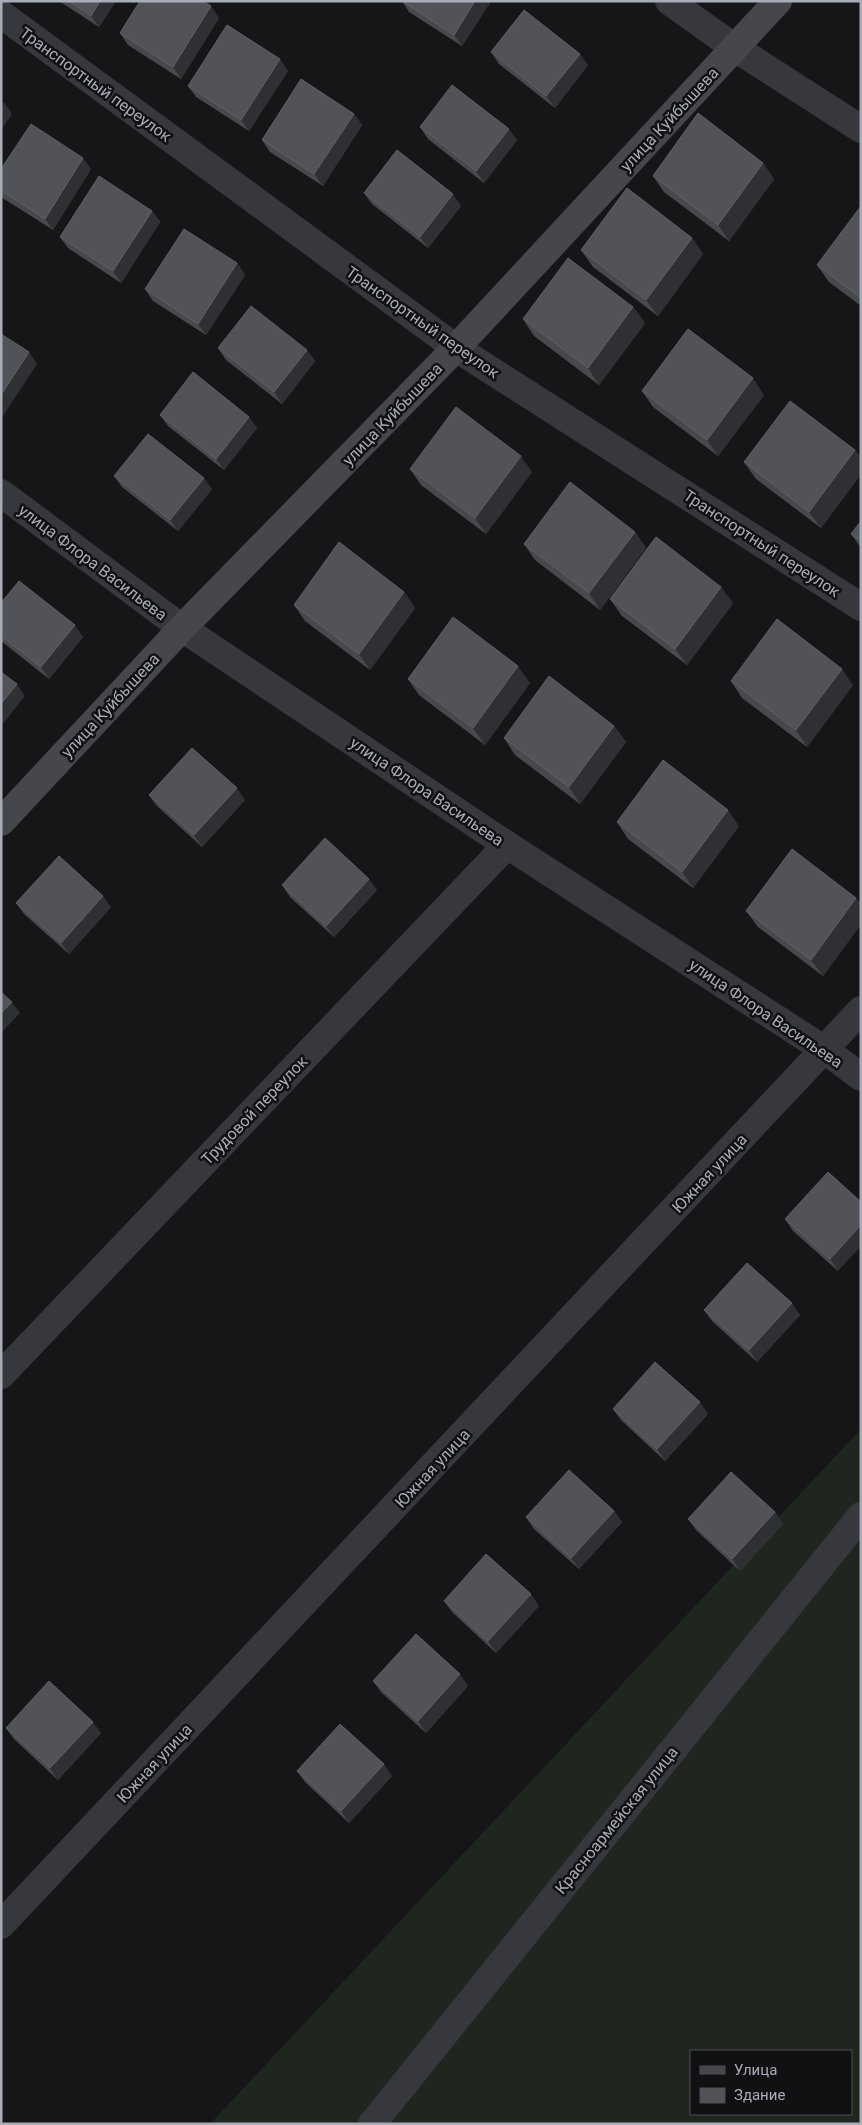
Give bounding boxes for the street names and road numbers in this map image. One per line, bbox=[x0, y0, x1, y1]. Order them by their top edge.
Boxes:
street label: Транспортный переулок bbox=[16, 23, 175, 146]
street label: улица Куйбышева bbox=[616, 63, 722, 175]
street label: Транспортный переулок bbox=[342, 262, 503, 383]
street label: улица Куйбышева bbox=[339, 359, 446, 470]
street label: Транспортный переулок bbox=[680, 486, 844, 601]
street label: улица Флора Васильева bbox=[15, 500, 171, 624]
street label: улица Куйбышева bbox=[57, 649, 163, 761]
street label: улица Флора Васильева bbox=[346, 733, 507, 850]
street label: улица Флора Васильева bbox=[685, 955, 846, 1072]
street label: Трудовой переулок bbox=[197, 1052, 312, 1169]
street label: Южная улица bbox=[668, 1130, 751, 1217]
street label: Южная улица bbox=[391, 1425, 474, 1512]
street label: Южная улица bbox=[113, 1720, 196, 1807]
street label: Красноармейская улица bbox=[551, 1743, 682, 1898]

